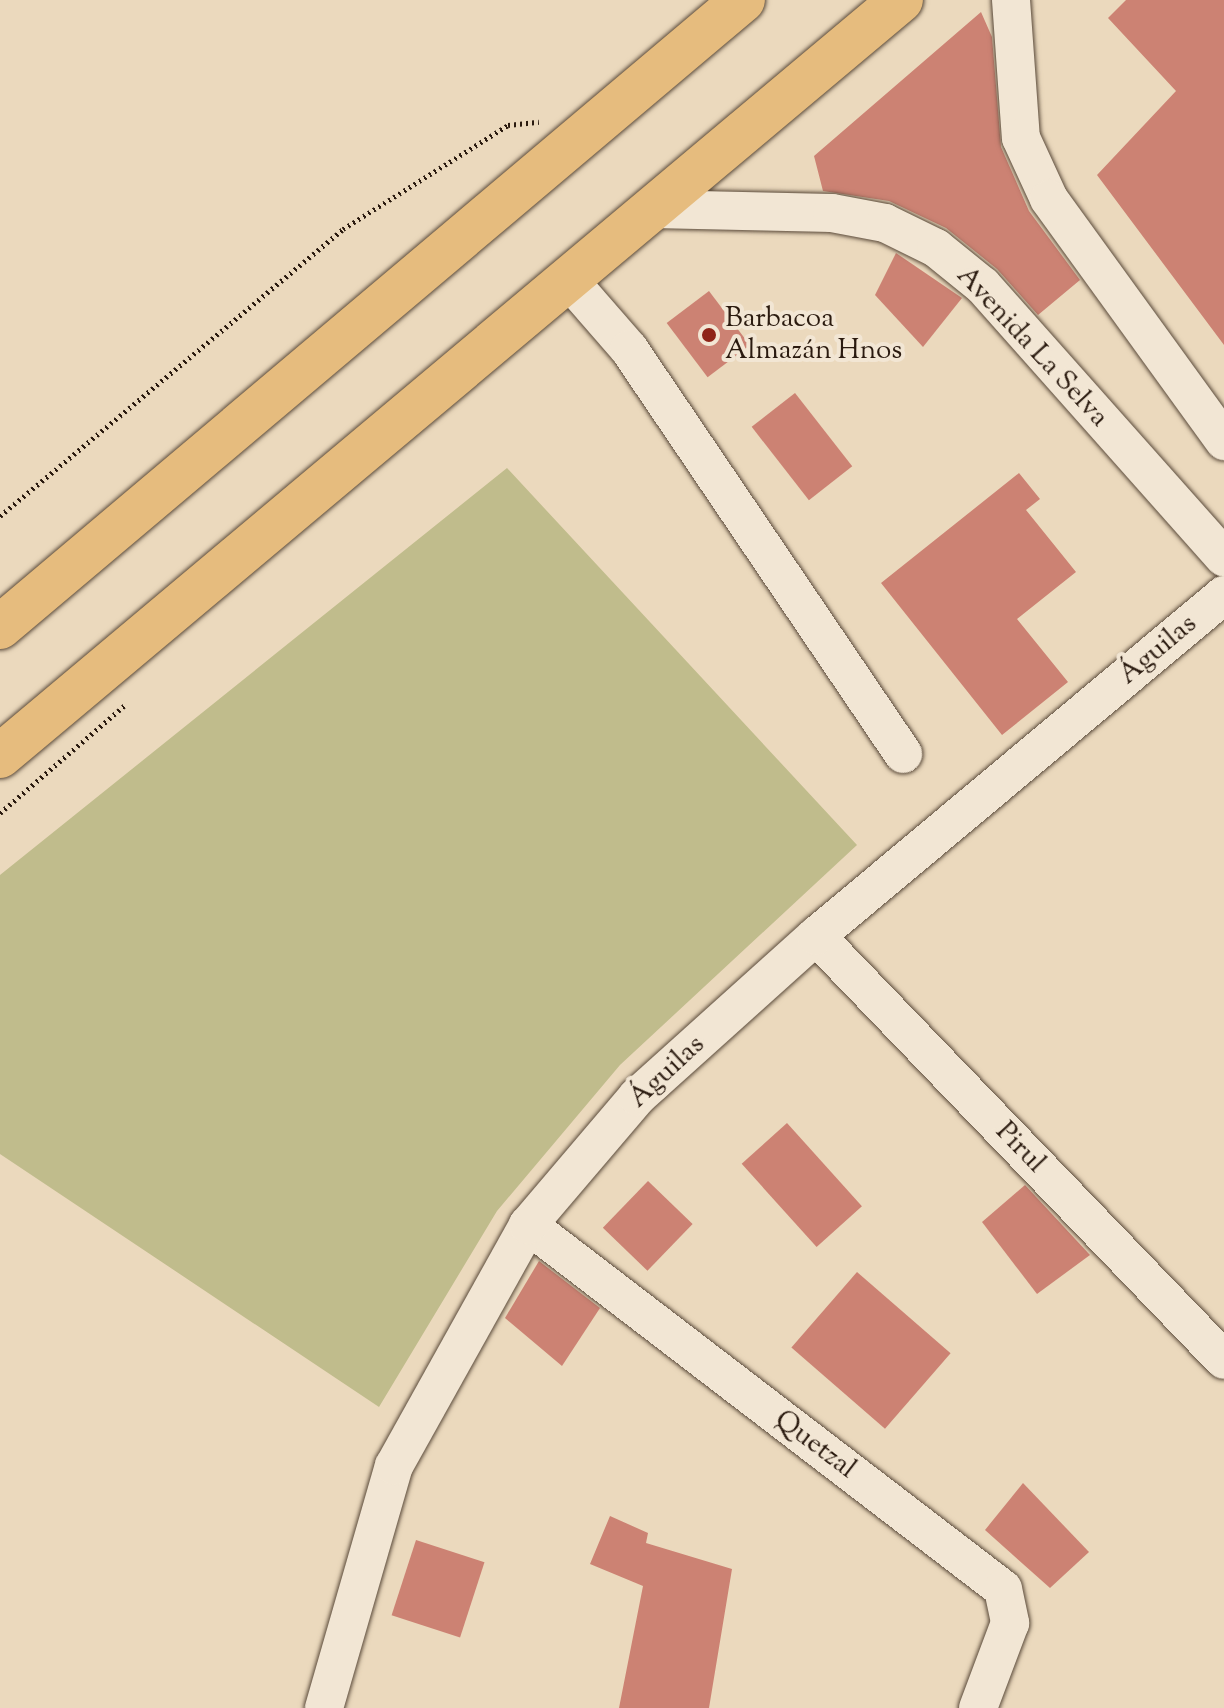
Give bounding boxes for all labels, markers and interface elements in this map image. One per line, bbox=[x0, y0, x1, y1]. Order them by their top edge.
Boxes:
street label: Avenida La Selva bbox=[949, 260, 1115, 434]
place label: Barbacoa Almazán Hnos bbox=[725, 302, 902, 368]
marker: Barbacoa Almazán Hnos bbox=[700, 326, 718, 344]
street label: Águilas bbox=[1112, 608, 1204, 692]
street label: Águilas bbox=[622, 1028, 712, 1116]
street label: Pirul bbox=[988, 1116, 1052, 1180]
street label: Quetzal bbox=[768, 1403, 862, 1487]

